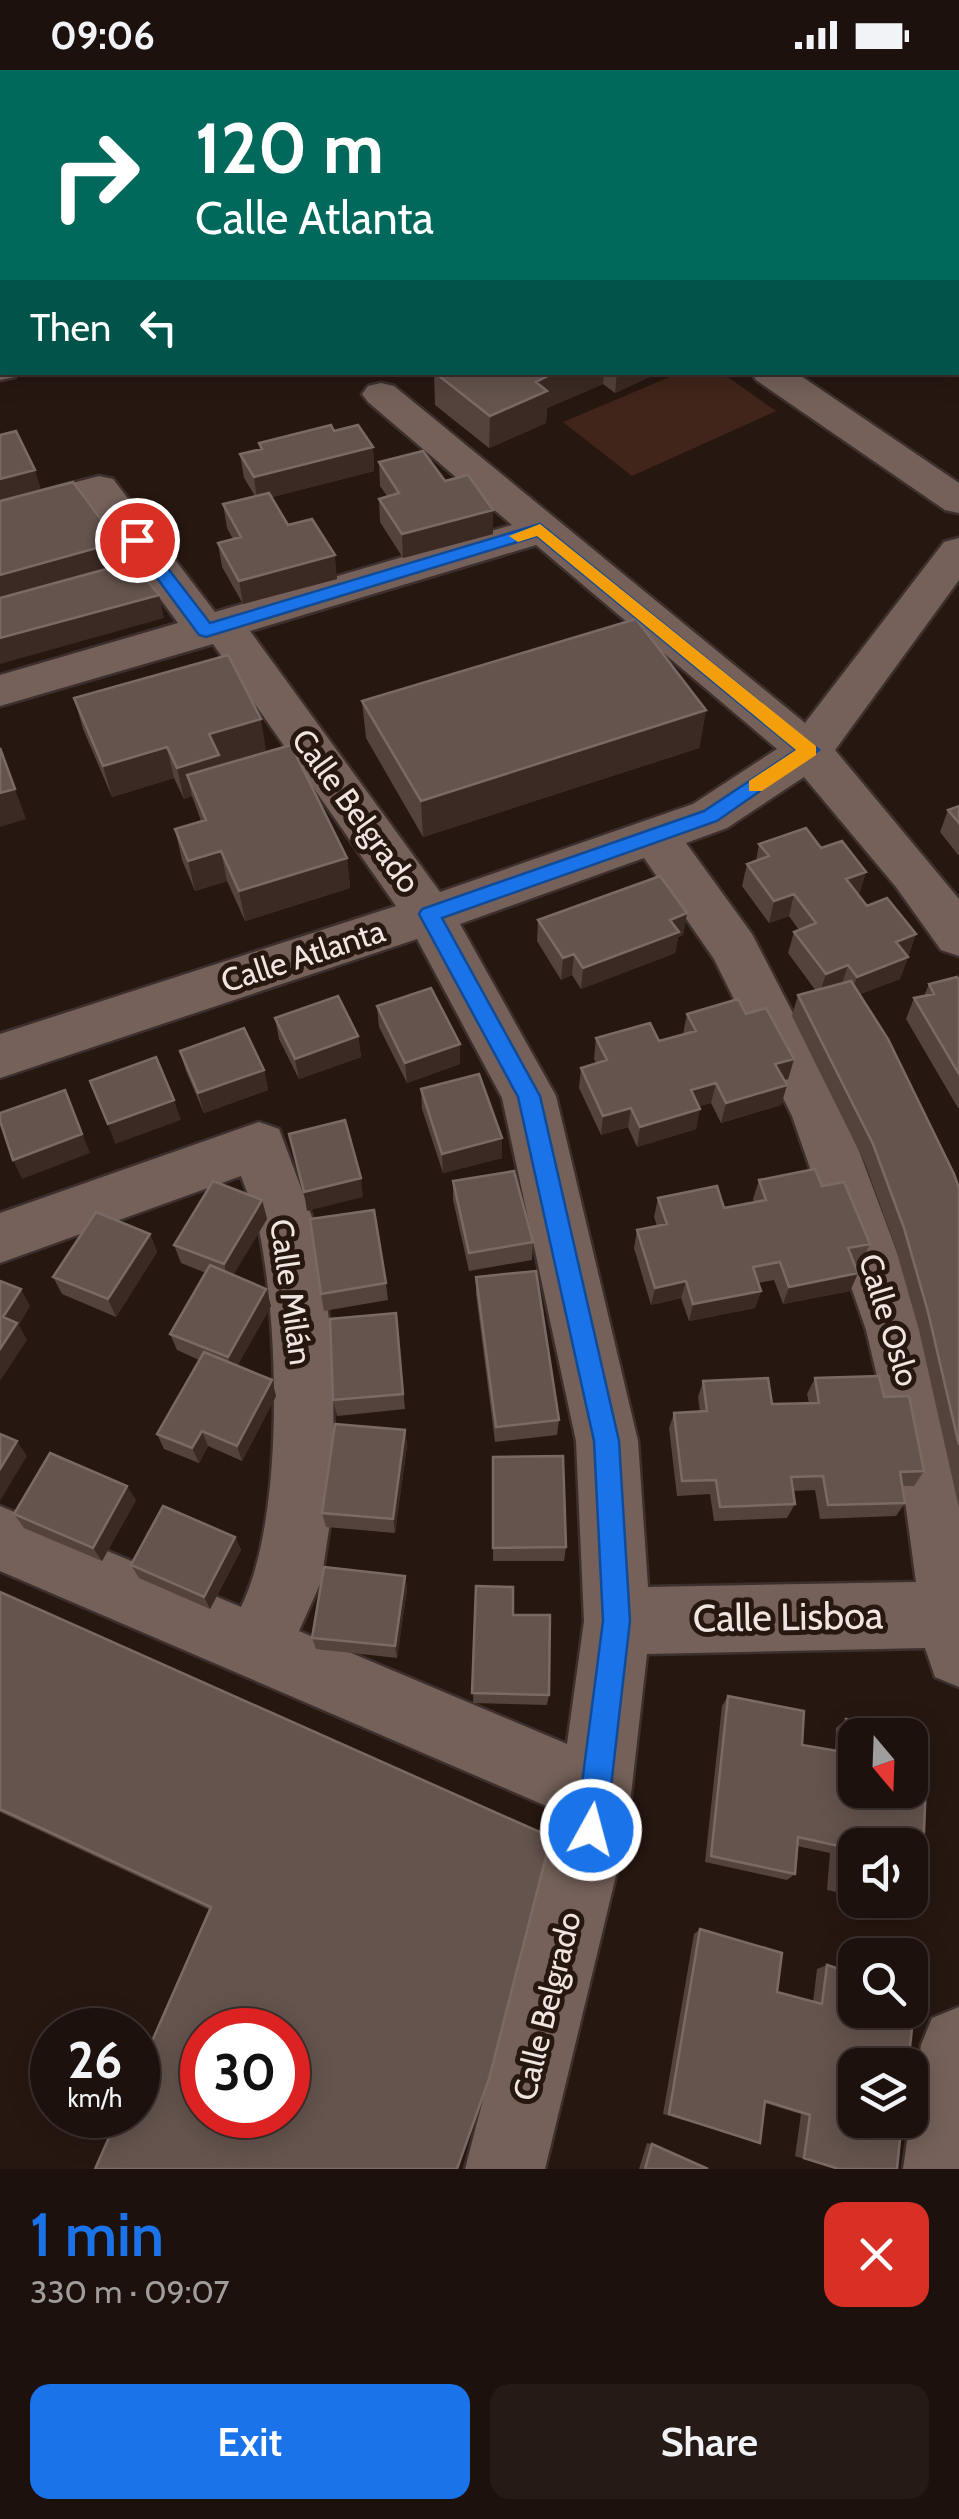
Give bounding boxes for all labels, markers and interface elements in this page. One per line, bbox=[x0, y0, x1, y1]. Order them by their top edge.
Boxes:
text: 09:06 bbox=[50, 12, 155, 59]
text: 120 m bbox=[195, 105, 384, 191]
icon: right bbox=[30, 110, 160, 240]
text: Calle Atlanta bbox=[195, 191, 434, 245]
icon: left bbox=[131, 300, 186, 355]
text: Then bbox=[30, 304, 111, 351]
pin bbox=[95, 498, 180, 583]
icon: arrive bbox=[110, 513, 165, 568]
street label: Calle Belgrado bbox=[284, 721, 429, 900]
street label: Calle Atlanta bbox=[216, 911, 390, 1000]
street label: Calle Milán bbox=[262, 1217, 321, 1367]
street label: Calle Oslo bbox=[851, 1249, 928, 1391]
street label: Calle Lisboa bbox=[692, 1591, 884, 1642]
north arrow bbox=[838, 1718, 928, 1808]
map controls bbox=[838, 1718, 928, 2138]
position arrow bbox=[539, 1778, 643, 1882]
button: sound bbox=[838, 1828, 928, 1918]
street label: Calle Belgrado bbox=[504, 1907, 589, 2104]
button: search bbox=[838, 1938, 928, 2028]
speed limit sign: 30 bbox=[180, 2008, 310, 2138]
text: 26 bbox=[68, 2030, 122, 2091]
button: layers bbox=[838, 2048, 928, 2138]
text: km/h bbox=[68, 2083, 122, 2113]
text: 1 min bbox=[30, 2198, 164, 2271]
button: close bbox=[824, 2202, 929, 2307]
text: 330 m · 09:07 bbox=[30, 2272, 230, 2311]
button: Exit bbox=[30, 2384, 470, 2499]
button: Share bbox=[490, 2384, 929, 2499]

